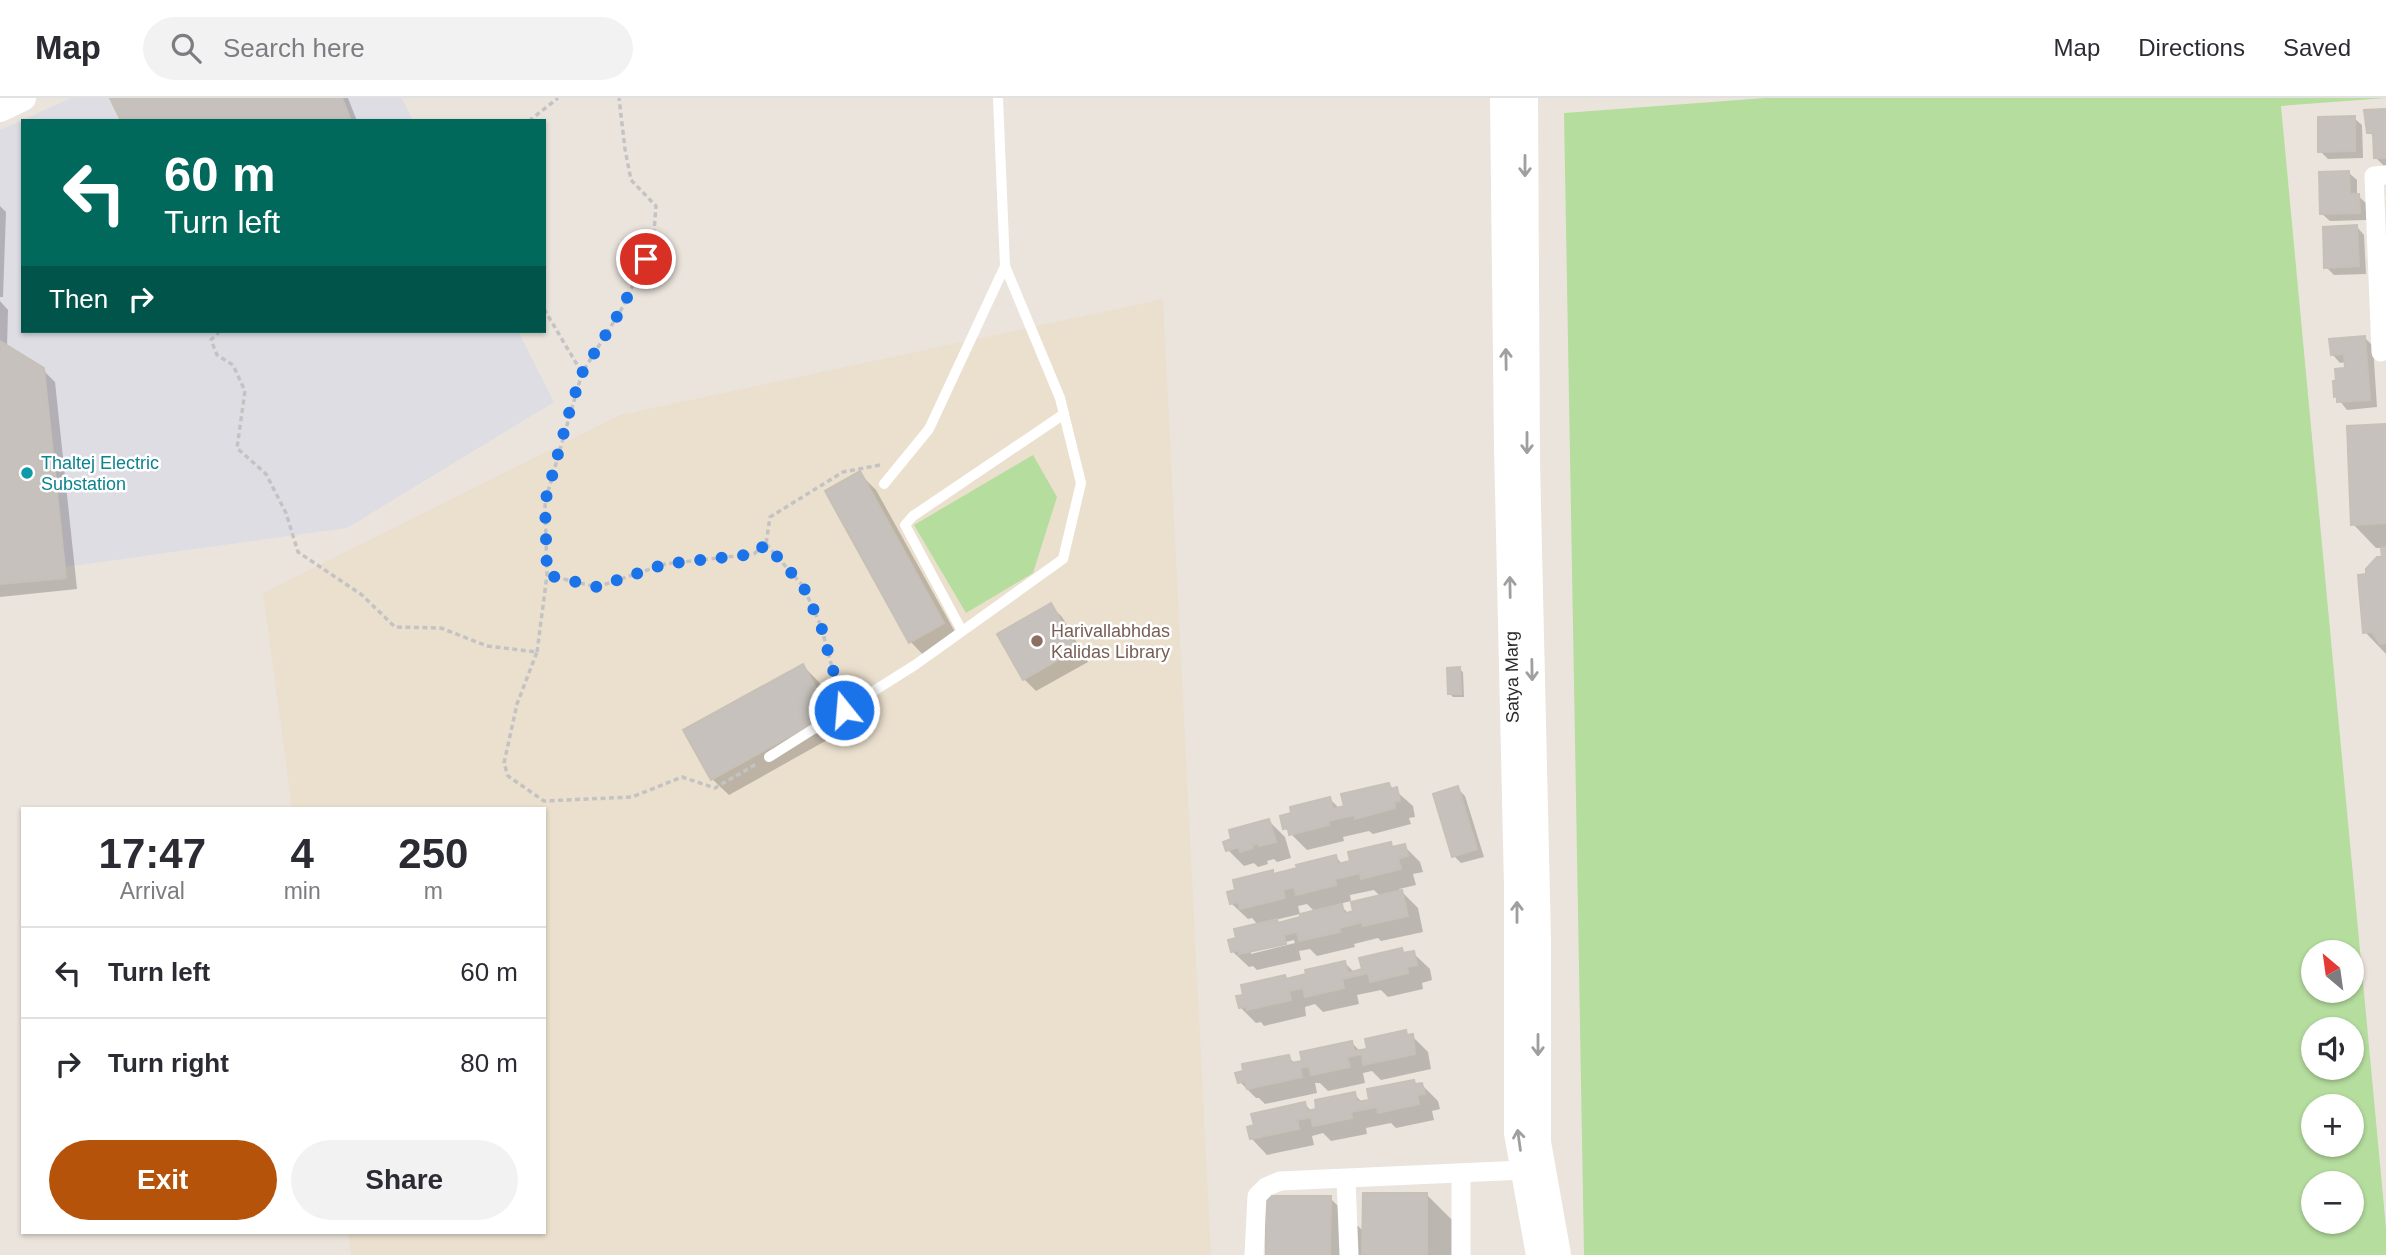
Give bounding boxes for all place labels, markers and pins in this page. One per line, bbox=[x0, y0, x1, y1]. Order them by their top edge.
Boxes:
pin bbox=[616, 229, 676, 289]
place label: Thaltej Electric Substation bbox=[41, 453, 159, 494]
marker: Thaltej Electric Substation bbox=[19, 465, 35, 481]
place label: Harivallabhdas Kalidas Library bbox=[1051, 621, 1170, 662]
marker: Harivallabhdas Kalidas Library bbox=[1029, 633, 1045, 649]

